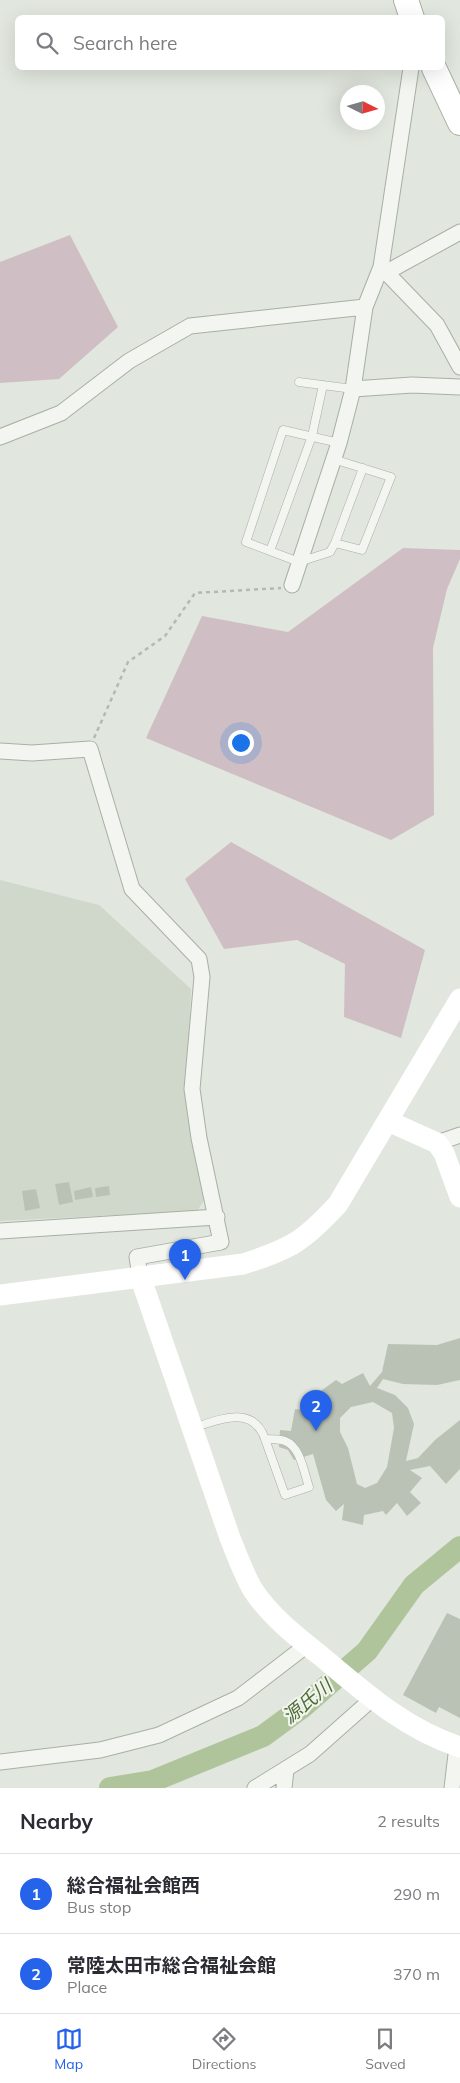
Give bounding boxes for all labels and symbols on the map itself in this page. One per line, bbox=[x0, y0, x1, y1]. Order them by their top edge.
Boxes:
north arrow bbox=[340, 85, 385, 130]
your location bbox=[228, 730, 254, 756]
pin: 1 bbox=[169, 1239, 201, 1280]
pin: 2 bbox=[300, 1390, 332, 1431]
water label: 源氏川 bbox=[277, 1672, 338, 1728]

